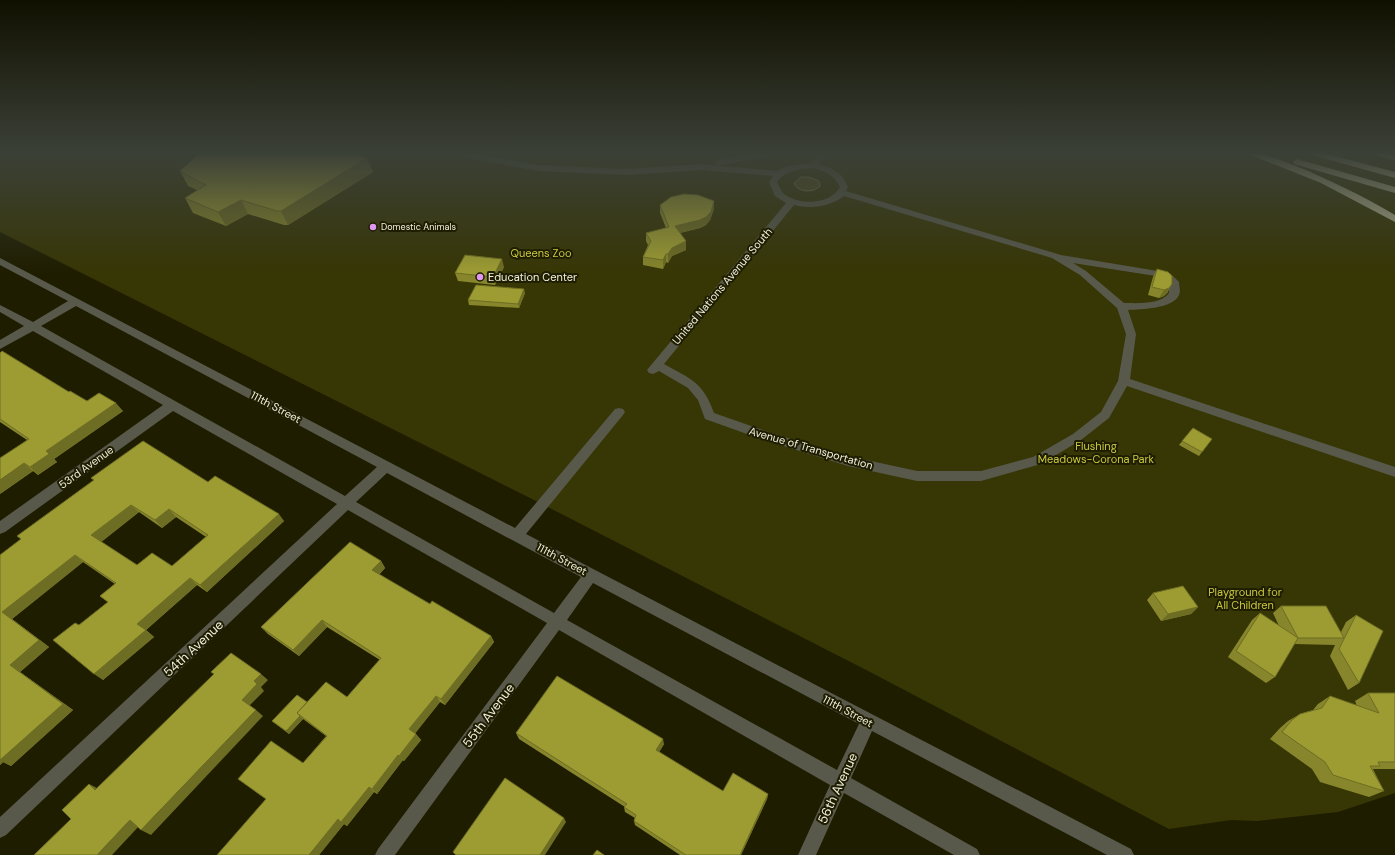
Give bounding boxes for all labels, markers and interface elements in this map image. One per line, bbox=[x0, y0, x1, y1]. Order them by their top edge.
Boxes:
place label: Domestic Animals bbox=[381, 221, 456, 233]
marker: Domestic Animals bbox=[368, 222, 378, 232]
street label: United Nations Avenue South bbox=[669, 225, 775, 347]
park label: Queens Zoo bbox=[510, 246, 572, 260]
place label: Education Center bbox=[488, 270, 577, 284]
marker: Education Center bbox=[475, 272, 485, 282]
street label: 111th Street bbox=[248, 388, 304, 426]
street label: Avenue of Transportation bbox=[747, 424, 875, 472]
park label: Flushing Meadows-Corona Park bbox=[1038, 439, 1155, 466]
street label: 53rd Avenue bbox=[56, 442, 116, 492]
street label: 111th Street bbox=[534, 540, 590, 578]
park label: Playground for All Children bbox=[1208, 585, 1282, 612]
street label: 54th Avenue bbox=[160, 616, 227, 681]
street label: 55th Avenue bbox=[459, 680, 518, 751]
street label: 111th Street bbox=[820, 692, 876, 730]
street label: 56th Avenue bbox=[814, 750, 861, 826]

